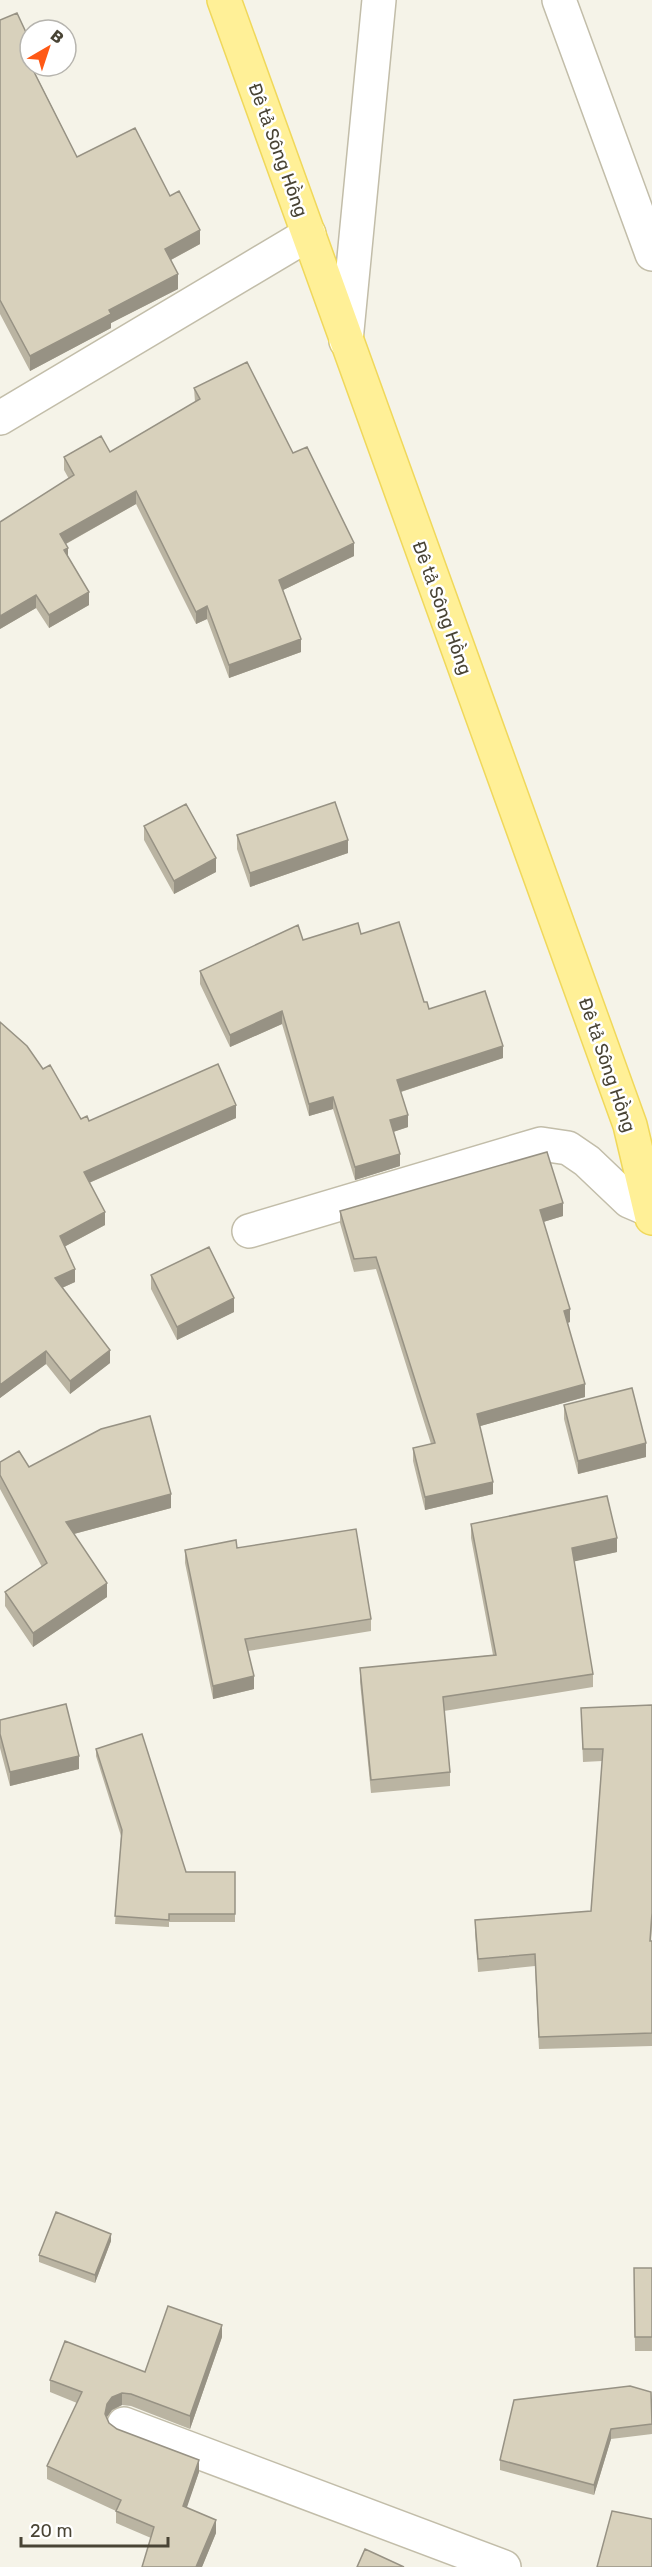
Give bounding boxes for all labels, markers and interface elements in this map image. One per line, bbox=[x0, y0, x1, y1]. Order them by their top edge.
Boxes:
north arrow bbox=[18, 18, 78, 78]
text: B bbox=[47, 26, 67, 48]
street label: Đê tả Sông Hồng bbox=[244, 80, 313, 220]
street label: Đê tả Sông Hồng bbox=[408, 538, 477, 678]
street label: Đê tả Sông Hồng bbox=[574, 995, 641, 1135]
scale bar bbox=[21, 2510, 168, 2548]
text: 20 m bbox=[30, 2520, 72, 2542]

